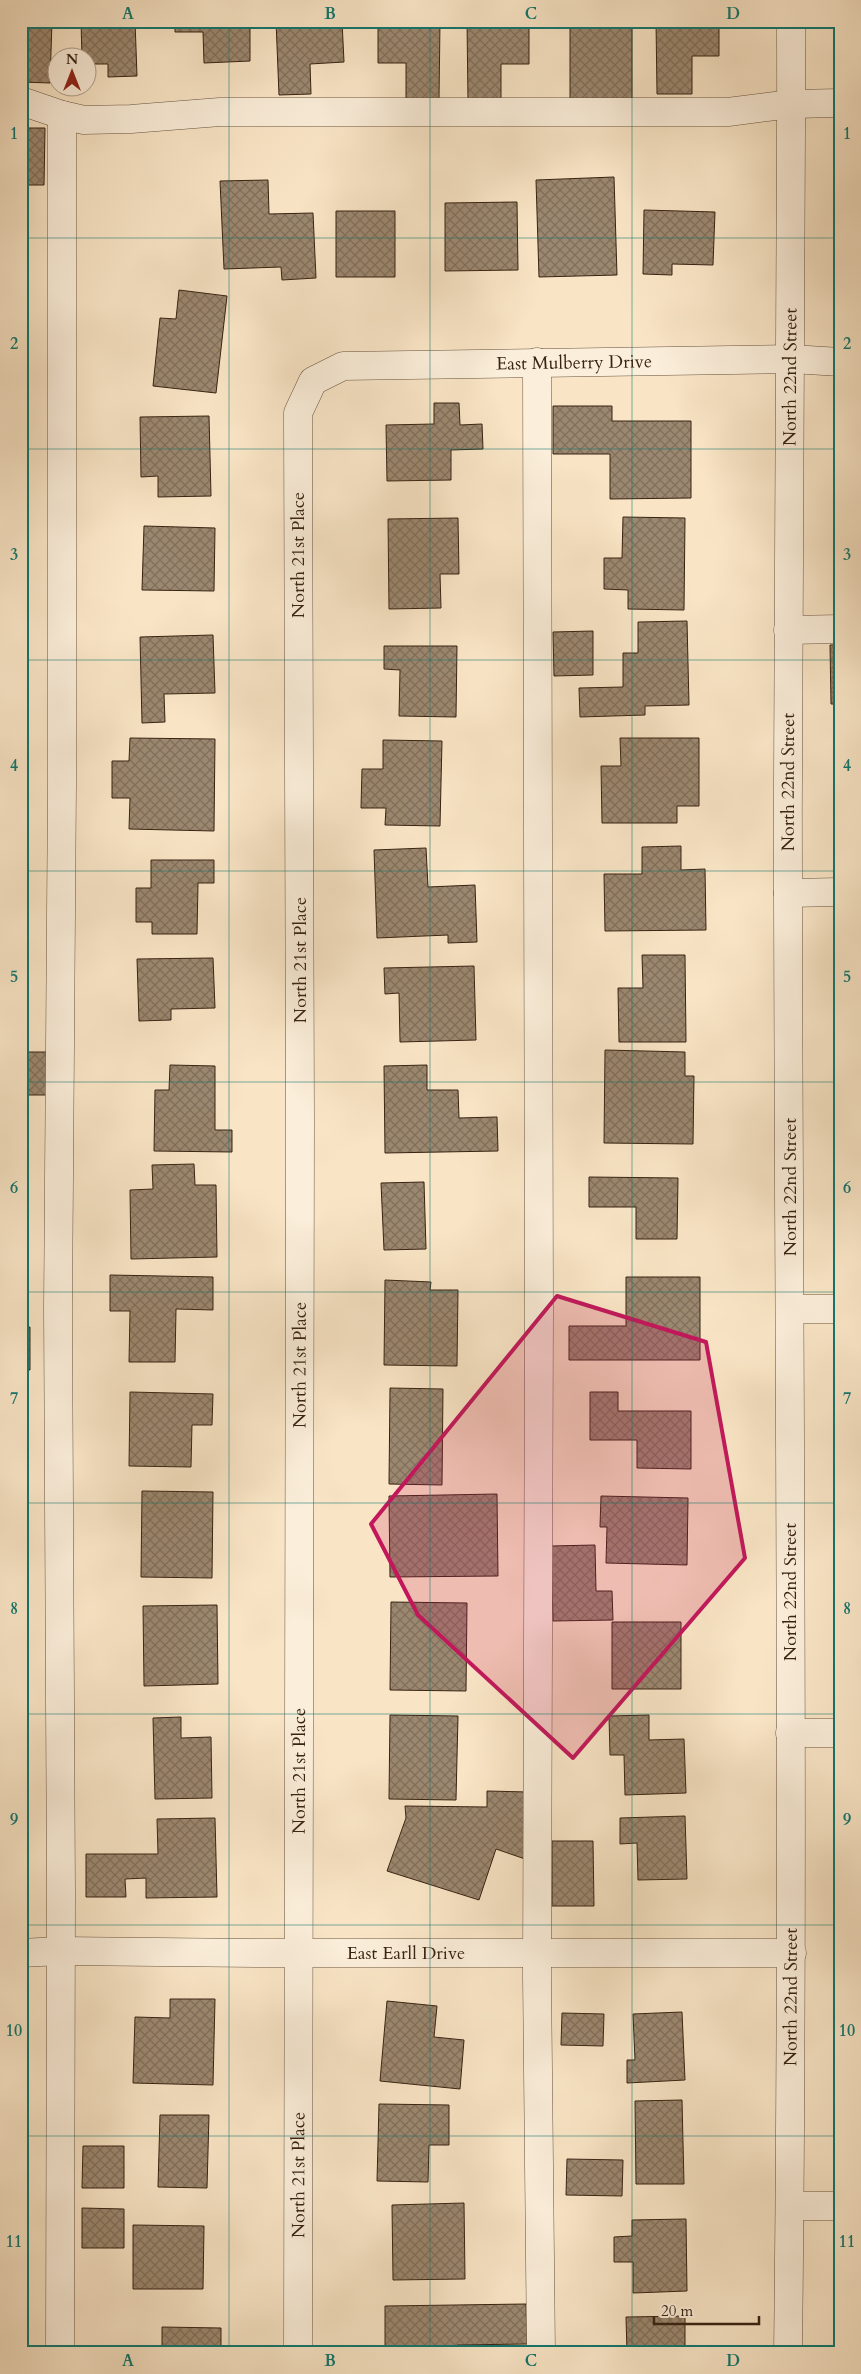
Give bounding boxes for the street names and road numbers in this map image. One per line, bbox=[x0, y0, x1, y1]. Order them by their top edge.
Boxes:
street label: North 22nd Street bbox=[778, 307, 803, 446]
street label: East Mulberry Drive bbox=[496, 349, 652, 377]
street label: North 21st Place bbox=[286, 492, 311, 618]
street label: North 22nd Street bbox=[776, 712, 801, 851]
street label: North 21st Place bbox=[288, 897, 313, 1023]
street label: North 22nd Street bbox=[778, 1117, 803, 1256]
street label: North 21st Place bbox=[287, 1302, 313, 1428]
street label: North 22nd Street bbox=[778, 1522, 803, 1661]
street label: North 21st Place bbox=[287, 1708, 312, 1834]
street label: North 22nd Street bbox=[778, 1927, 804, 2066]
street label: East Earll Drive bbox=[347, 1941, 465, 1966]
street label: North 21st Place bbox=[286, 2112, 311, 2238]

